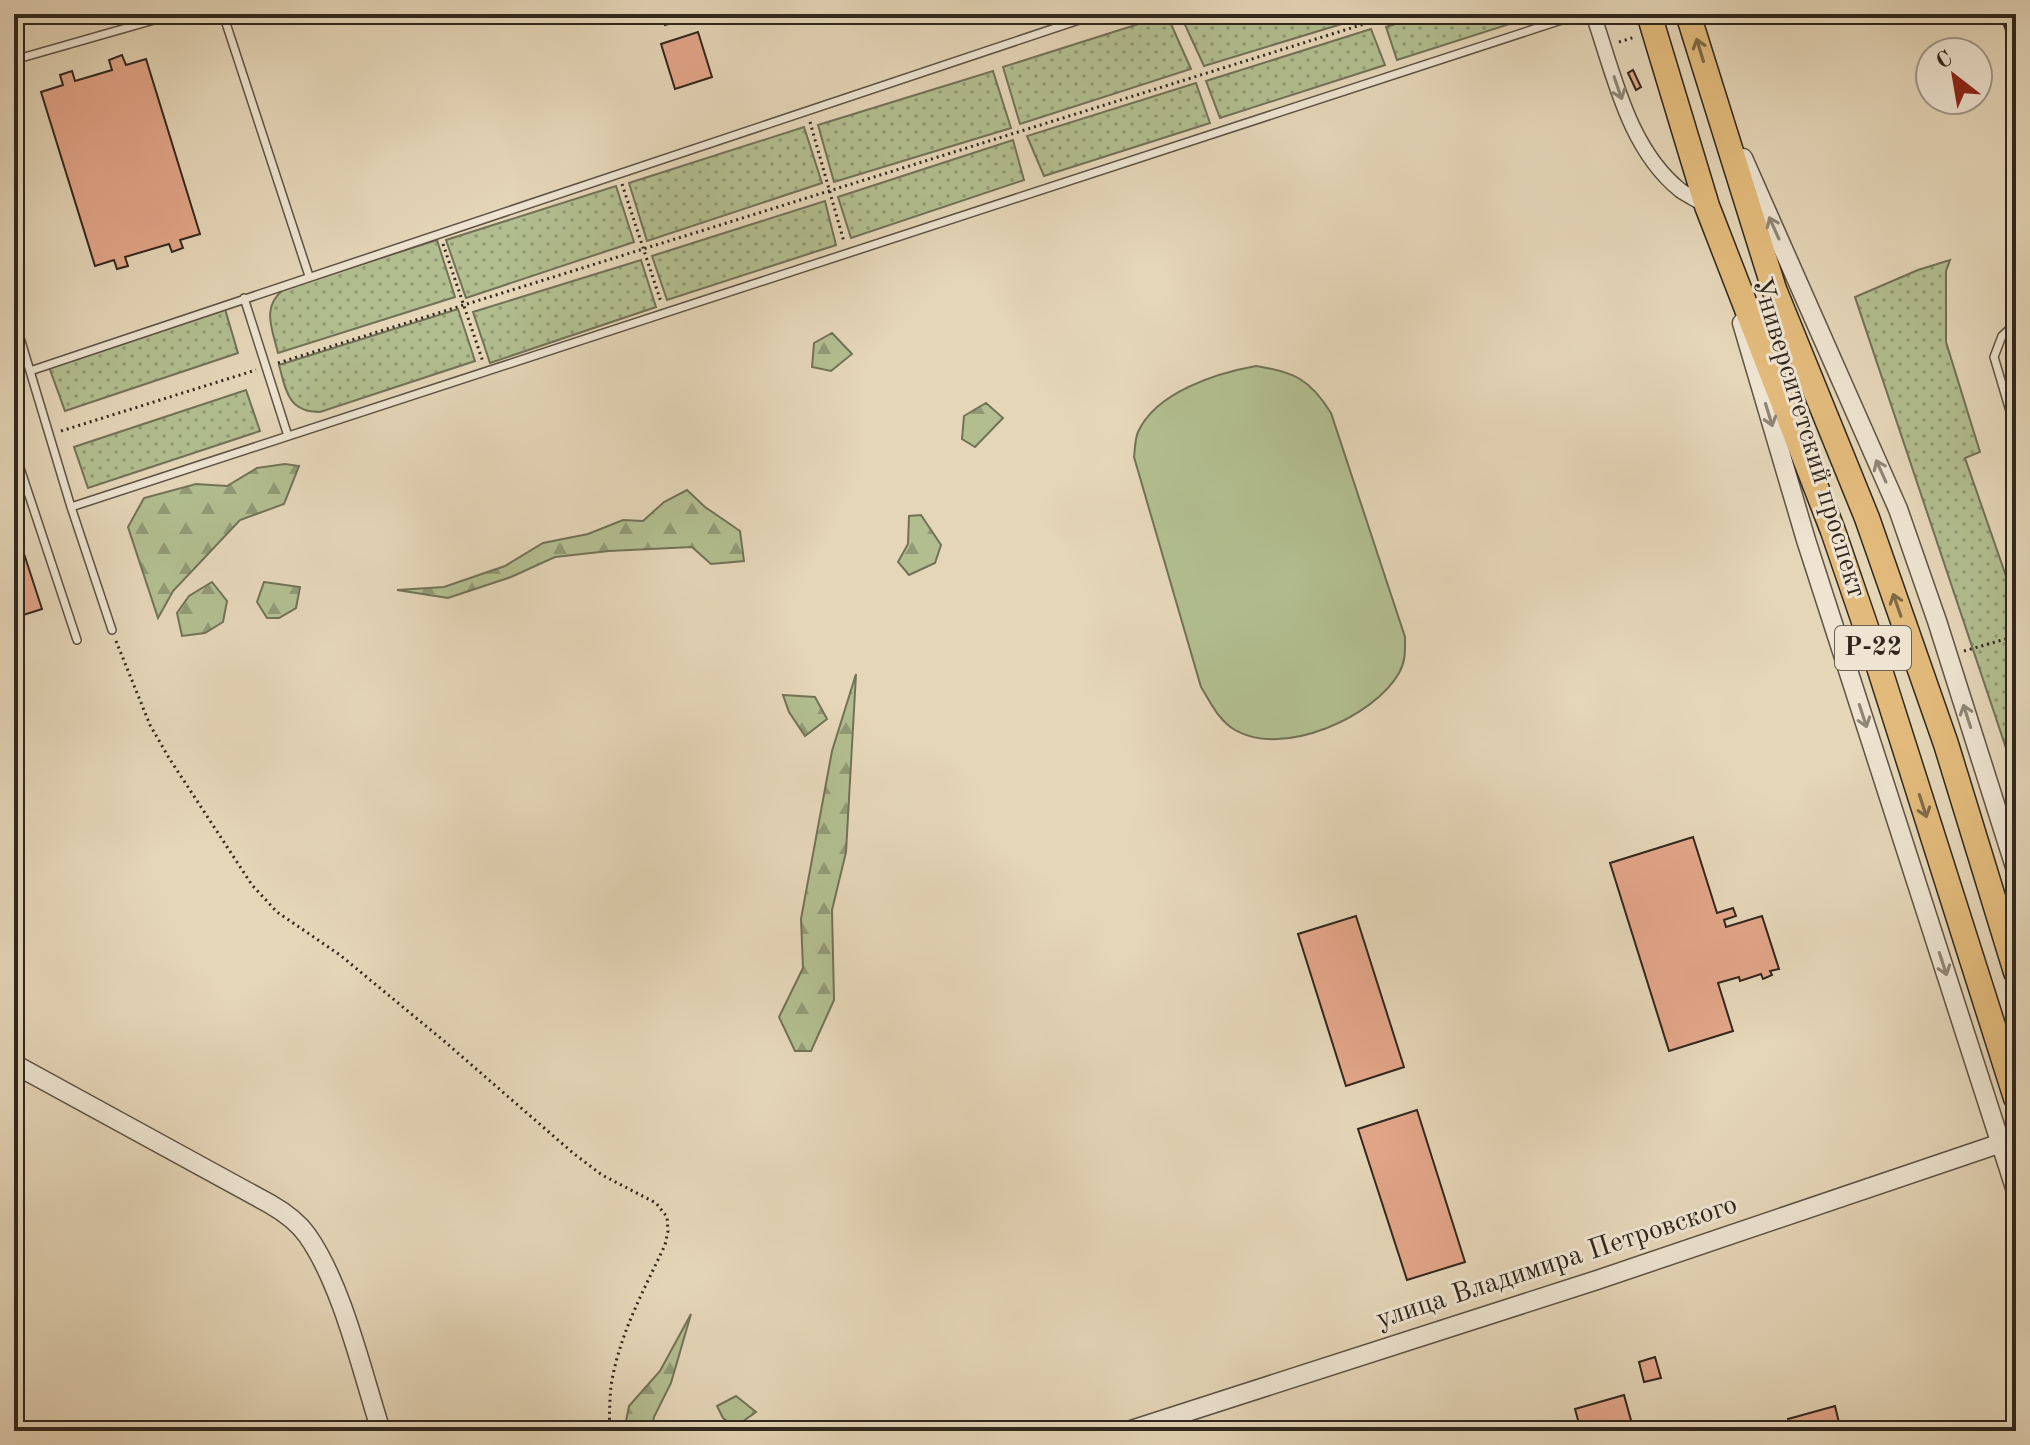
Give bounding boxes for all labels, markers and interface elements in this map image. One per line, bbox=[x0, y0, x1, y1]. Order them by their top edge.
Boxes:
north arrow bbox=[1914, 36, 1994, 116]
one-way arrow bbox=[1691, 37, 1706, 62]
text: С bbox=[1933, 47, 1957, 74]
one-way arrow bbox=[1612, 75, 1627, 100]
one-way arrow bbox=[1766, 216, 1781, 240]
street label: Университетский проспект bbox=[1746, 275, 1870, 601]
one-way arrow bbox=[1762, 401, 1777, 427]
one-way arrow bbox=[1873, 459, 1888, 483]
one-way arrow bbox=[1889, 592, 1904, 617]
road number: Р-22 bbox=[1835, 626, 1911, 670]
one-way arrow bbox=[1856, 703, 1871, 729]
one-way arrow bbox=[1959, 703, 1974, 729]
one-way arrow bbox=[1916, 792, 1931, 818]
one-way arrow bbox=[1936, 950, 1951, 976]
street label: улица Владимира Петровского bbox=[1373, 1191, 1741, 1335]

